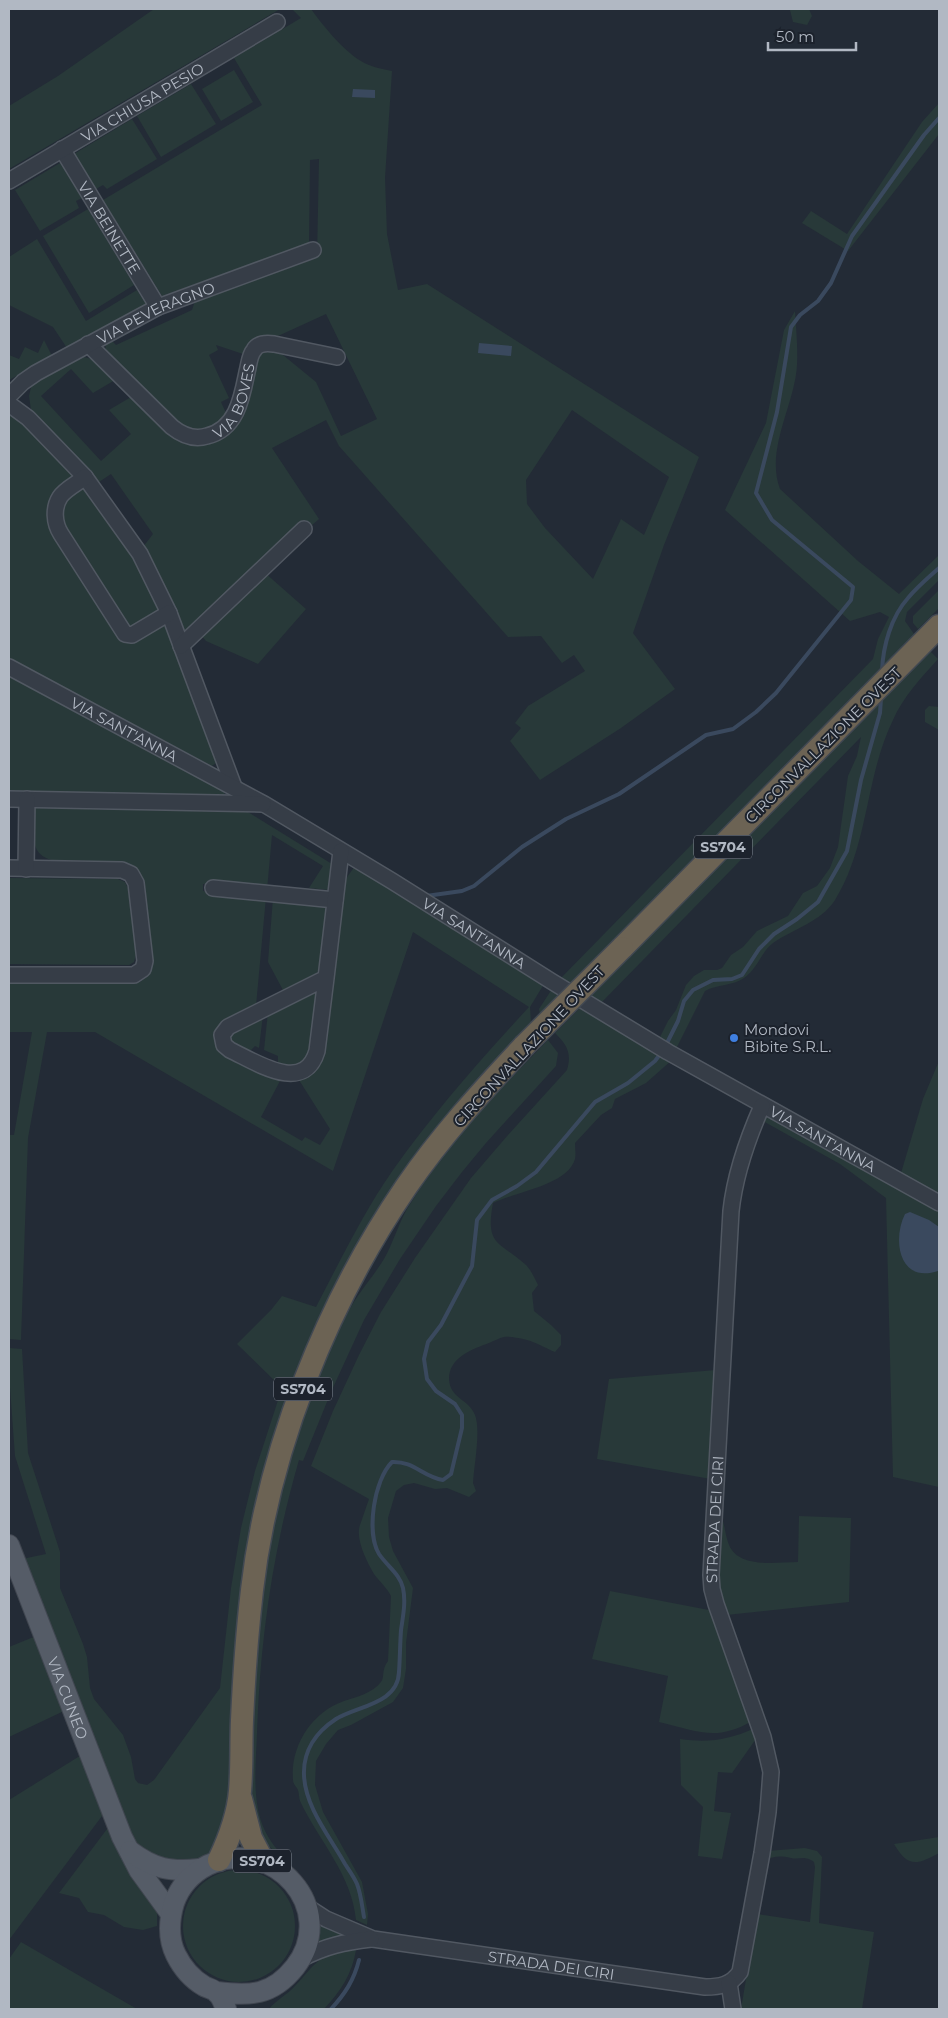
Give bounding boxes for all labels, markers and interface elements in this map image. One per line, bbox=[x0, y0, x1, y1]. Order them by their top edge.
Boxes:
scale bar bbox=[768, 20, 856, 52]
text: 50 m bbox=[776, 27, 814, 46]
street label: VIA CHIUSA PESIO bbox=[77, 58, 207, 146]
street label: VIA BEINETTE bbox=[74, 178, 145, 277]
street label: VIA PEVERAGNO bbox=[93, 277, 217, 348]
street label: VIA BOVES bbox=[209, 361, 258, 442]
street label: CIRCONVALLAZIONE OVEST bbox=[741, 663, 905, 827]
street label: VIA SANT'ANNA bbox=[68, 693, 181, 766]
road number: SS704 bbox=[694, 836, 752, 859]
street label: VIA SANT'ANNA bbox=[419, 893, 530, 972]
street label: CIRCONVALLAZIONE OVEST bbox=[449, 961, 609, 1130]
place label: Mondovi Bibite S.R.L. bbox=[744, 1020, 831, 1056]
marker: Mondovi Bibite S.R.L. bbox=[728, 1032, 740, 1044]
street label: VIA SANT'ANNA bbox=[767, 1101, 880, 1176]
road number: SS704 bbox=[274, 1378, 332, 1400]
street label: STRADA DEI CIRI bbox=[701, 1455, 727, 1584]
street label: VIA CUNEO bbox=[44, 1654, 93, 1742]
road number: SS704 bbox=[233, 1850, 291, 1872]
street label: STRADA DEI CIRI bbox=[487, 1946, 616, 1983]

